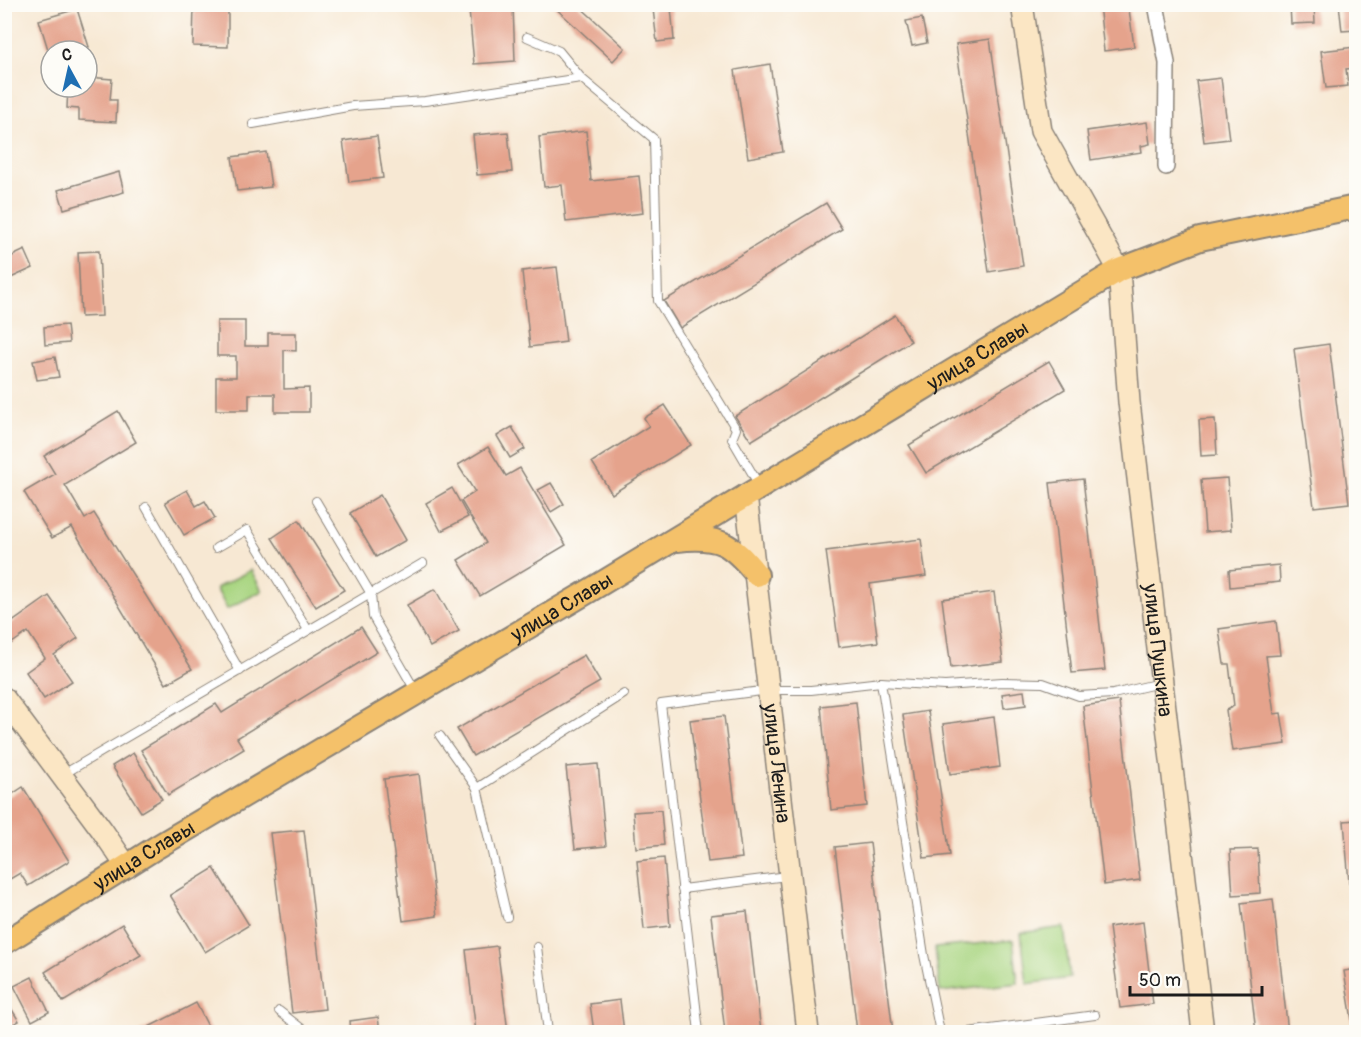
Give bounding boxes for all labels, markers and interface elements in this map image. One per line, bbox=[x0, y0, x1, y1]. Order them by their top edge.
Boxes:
north arrow bbox=[39, 39, 99, 99]
text: С bbox=[61, 45, 73, 66]
street label: улица Славы bbox=[921, 314, 1033, 397]
street label: улица Славы bbox=[505, 566, 618, 649]
street label: улица Пушкина bbox=[1137, 581, 1179, 718]
street label: улица Ленина bbox=[757, 701, 797, 824]
street label: улица Славы bbox=[87, 814, 200, 898]
scale bar bbox=[1130, 959, 1262, 997]
text: 50 m bbox=[1139, 969, 1181, 992]

